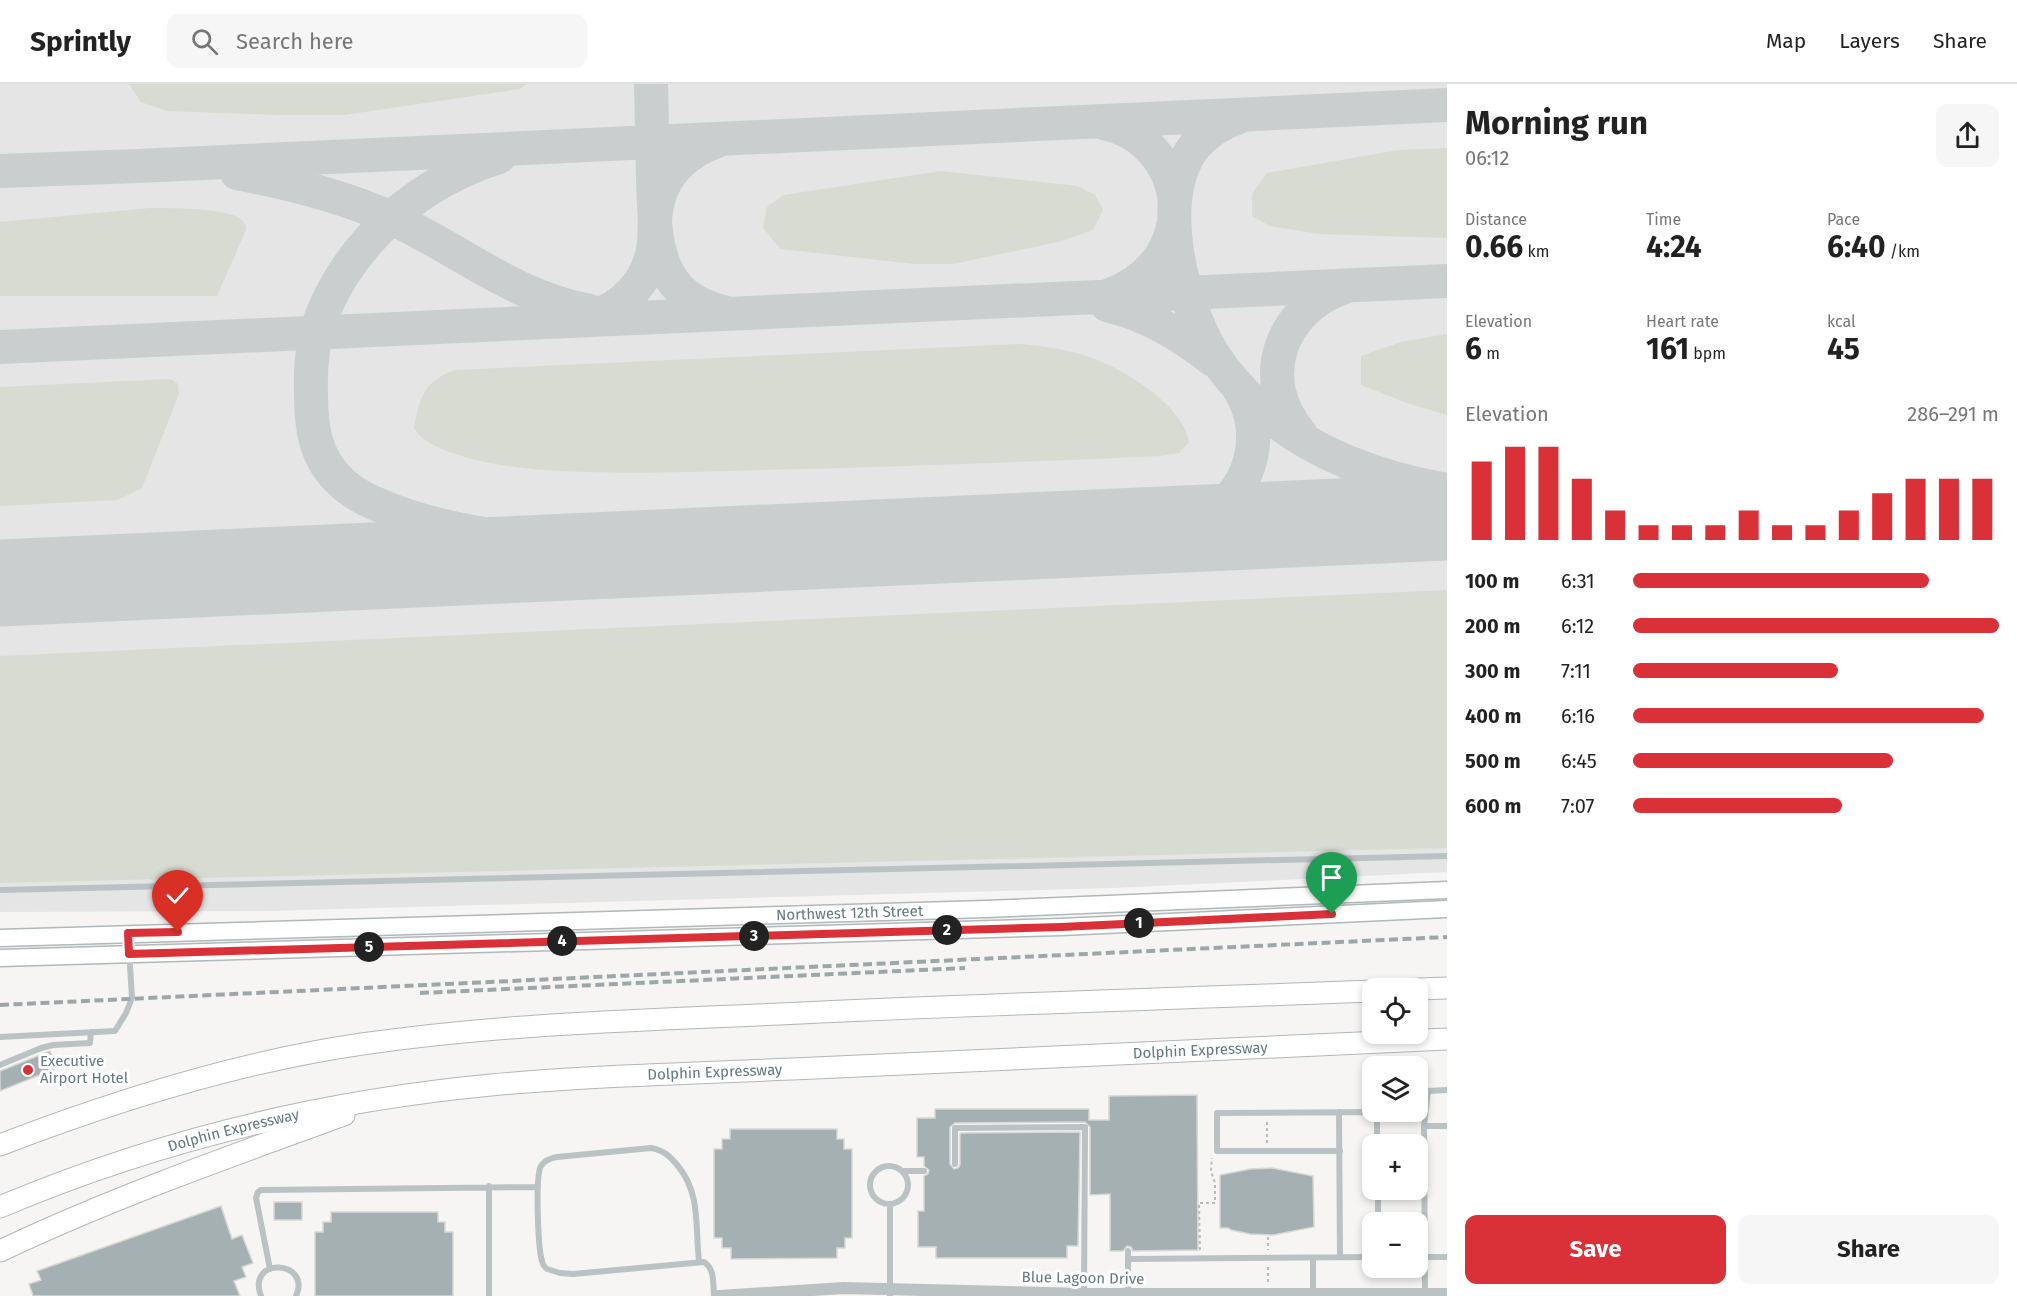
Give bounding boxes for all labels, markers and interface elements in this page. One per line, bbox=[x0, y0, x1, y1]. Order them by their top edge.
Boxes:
search box bbox=[167, 14, 587, 68]
text: Sprintly bbox=[30, 25, 131, 58]
icon: search bbox=[188, 25, 221, 58]
text: Search here bbox=[236, 28, 354, 55]
text: Map bbox=[1766, 28, 1806, 54]
text: Layers bbox=[1839, 28, 1900, 54]
text: Share bbox=[1933, 28, 1987, 54]
text: Morning run bbox=[1465, 103, 1648, 143]
button: share bbox=[1936, 104, 1999, 167]
text: 06:12 bbox=[1465, 146, 1509, 170]
text: Distance bbox=[1465, 210, 1527, 229]
text: Time bbox=[1646, 210, 1681, 229]
text: Pace bbox=[1827, 210, 1860, 229]
text: 0.66 bbox=[1465, 229, 1523, 265]
text: 4:24 bbox=[1646, 229, 1702, 265]
text: 6:40 bbox=[1827, 229, 1885, 265]
text: km bbox=[1523, 242, 1549, 261]
text: /km bbox=[1885, 242, 1920, 261]
text: Elevation bbox=[1465, 312, 1532, 331]
text: Heart rate bbox=[1646, 312, 1719, 331]
text: kcal bbox=[1827, 312, 1856, 331]
text: 6 bbox=[1465, 331, 1482, 367]
text: 161 bbox=[1646, 331, 1689, 367]
text: 45 bbox=[1827, 331, 1860, 367]
text: m bbox=[1482, 344, 1500, 363]
text: bpm bbox=[1689, 344, 1726, 363]
text: Elevation bbox=[1465, 402, 1549, 426]
text: 286–291 m bbox=[1907, 402, 1999, 426]
text: 100 m bbox=[1465, 569, 1519, 593]
text: 6:31 bbox=[1561, 569, 1595, 593]
text: 200 m bbox=[1465, 614, 1520, 638]
text: 6:12 bbox=[1561, 614, 1594, 638]
text: 300 m bbox=[1465, 659, 1520, 683]
text: 7:11 bbox=[1561, 659, 1591, 683]
text: 400 m bbox=[1465, 704, 1521, 728]
text: 6:16 bbox=[1561, 704, 1595, 728]
text: 500 m bbox=[1465, 749, 1521, 773]
text: 6:45 bbox=[1561, 749, 1597, 773]
text: 600 m bbox=[1465, 794, 1521, 818]
text: 7:07 bbox=[1561, 794, 1594, 818]
pin bbox=[1306, 852, 1357, 914]
icon: arrive bbox=[1315, 861, 1348, 894]
pin bbox=[152, 870, 203, 932]
icon: check bbox=[161, 879, 194, 912]
street label: Northwest 12th Street bbox=[776, 902, 924, 924]
pin: 1 bbox=[1124, 908, 1154, 938]
text: 1 bbox=[1135, 913, 1143, 932]
pin: 2 bbox=[932, 915, 962, 945]
text: 2 bbox=[943, 920, 951, 939]
pin: 3 bbox=[739, 921, 769, 951]
pin: 4 bbox=[547, 926, 577, 956]
text: 3 bbox=[750, 926, 758, 945]
text: 4 bbox=[557, 931, 567, 950]
pin: 5 bbox=[354, 932, 384, 962]
text: 5 bbox=[365, 937, 373, 956]
map controls bbox=[1362, 978, 1428, 1278]
button: locate bbox=[1362, 978, 1428, 1044]
street label: Dolphin Expressway bbox=[1132, 1038, 1269, 1062]
place label: Executive Airport Hotel bbox=[40, 1052, 129, 1087]
button: layers bbox=[1362, 1056, 1428, 1122]
street label: Dolphin Expressway bbox=[647, 1060, 783, 1084]
marker: Executive Airport Hotel bbox=[21, 1063, 35, 1077]
street label: Dolphin Expressway bbox=[165, 1105, 301, 1156]
button: + bbox=[1362, 1134, 1428, 1200]
button: − bbox=[1362, 1212, 1428, 1278]
button: Save bbox=[1465, 1215, 1726, 1284]
button: Share bbox=[1738, 1215, 1999, 1284]
street label: Blue Lagoon Drive bbox=[1021, 1268, 1145, 1288]

